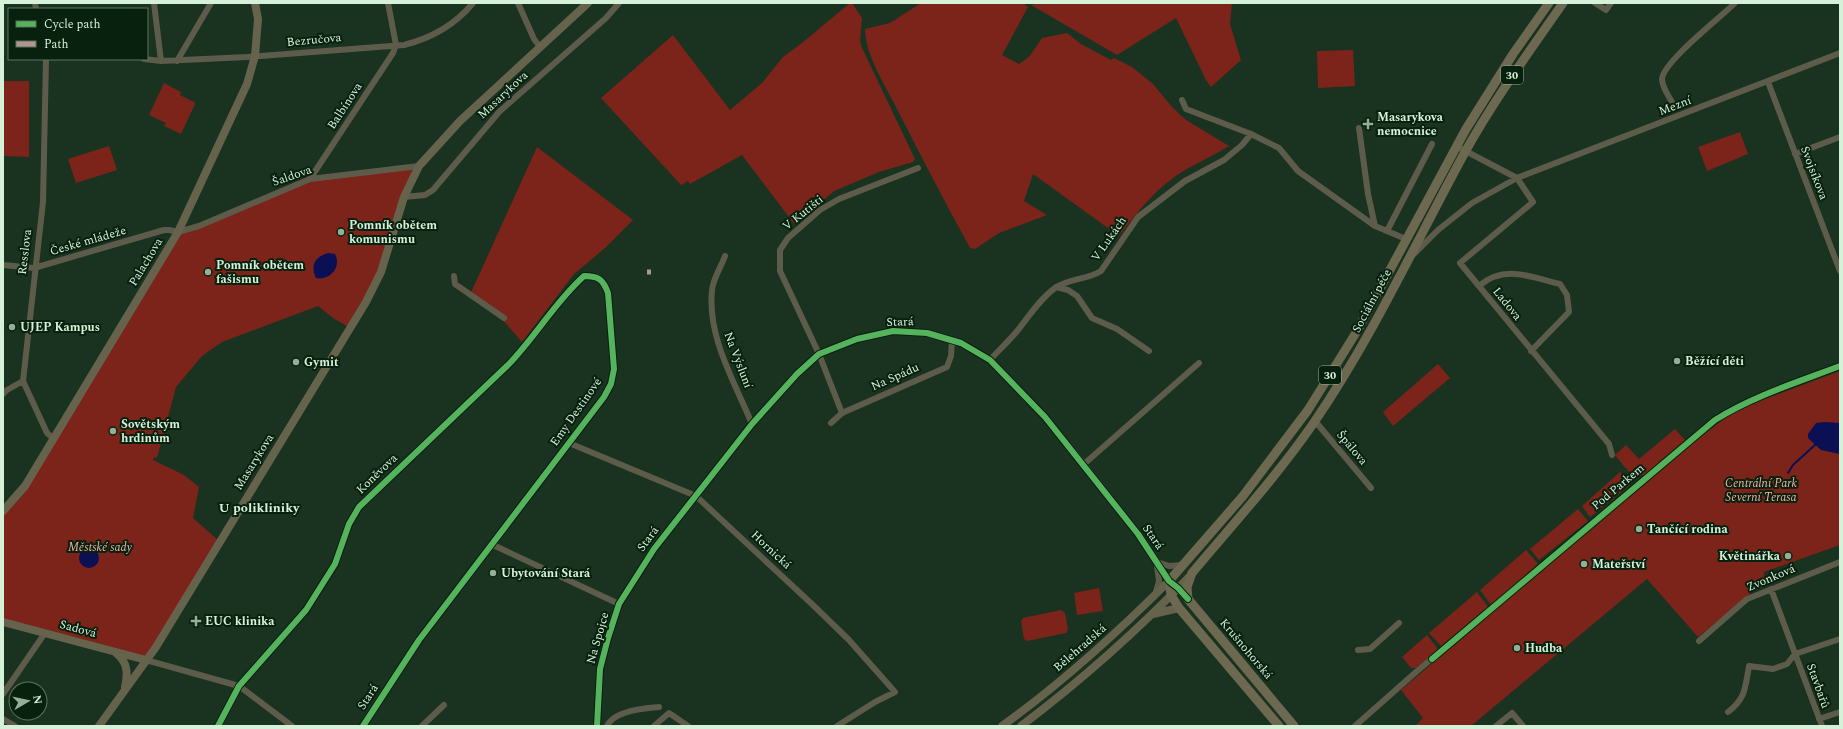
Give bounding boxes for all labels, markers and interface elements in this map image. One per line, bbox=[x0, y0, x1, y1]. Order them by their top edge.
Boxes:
legend bbox=[8, 8, 148, 60]
text: Cycle path bbox=[44, 15, 101, 34]
street label: Bezručova bbox=[286, 28, 342, 52]
text: Path bbox=[44, 35, 69, 54]
street label: Masarykova bbox=[473, 66, 533, 124]
road number: 30 bbox=[1501, 66, 1523, 84]
street label: Balbínova bbox=[323, 79, 367, 133]
street label: Mezní bbox=[1656, 91, 1695, 121]
place label: Masarykova nemocnice bbox=[1377, 108, 1444, 141]
marker: Masarykova nemocnice bbox=[1362, 118, 1374, 130]
street label: Svojsíkova bbox=[1795, 143, 1833, 203]
street label: Šaldova bbox=[270, 160, 314, 192]
street label: V Kutišti bbox=[778, 190, 828, 235]
street label: V Lukách bbox=[1087, 213, 1132, 265]
place label: Pomník obětem komunismu bbox=[349, 216, 437, 249]
street label: České mládeže bbox=[48, 221, 129, 261]
marker: Pomník obětem komunismu bbox=[336, 227, 346, 237]
street label: Resslova bbox=[13, 228, 37, 276]
street label: Palachova bbox=[124, 234, 168, 290]
place label: Pomník obětem fašismu bbox=[216, 256, 304, 289]
street label: Sociální péče bbox=[1347, 266, 1397, 336]
marker: Pomník obětem fašismu bbox=[203, 267, 213, 277]
street label: Ladova bbox=[1488, 283, 1527, 325]
street label: Stará bbox=[886, 312, 914, 332]
place label: UJEP Kampus bbox=[20, 318, 100, 337]
marker: UJEP Kampus bbox=[7, 322, 17, 332]
street label: Na Výsluní bbox=[719, 329, 758, 392]
place label: Běžící děti bbox=[1685, 352, 1744, 371]
place label: Gymit bbox=[304, 353, 339, 372]
marker: Běžící děti bbox=[1672, 356, 1682, 366]
marker: Gymit bbox=[291, 357, 301, 367]
street label: Na Spádu bbox=[868, 358, 922, 396]
road number: 30 bbox=[1319, 366, 1341, 384]
street label: Emy Destinové bbox=[545, 374, 607, 450]
place label: Sovětským hrdinům bbox=[121, 415, 180, 448]
marker: Sovětským hrdinům bbox=[108, 426, 118, 436]
street label: Špálova bbox=[1332, 426, 1372, 470]
street label: Masarykova bbox=[229, 430, 279, 494]
street label: Koněvova bbox=[352, 449, 402, 499]
street label: Pod Parkem bbox=[1587, 459, 1649, 515]
park label: Centrální Park Severní Terasa bbox=[1725, 474, 1797, 507]
district label: U polikliniky bbox=[219, 498, 300, 518]
street label: Stará bbox=[1137, 520, 1169, 554]
place label: Tančící rodina bbox=[1647, 520, 1728, 539]
street label: Stará bbox=[632, 522, 664, 556]
marker: Tančící rodina bbox=[1634, 524, 1644, 534]
street label: Hornická bbox=[746, 526, 796, 574]
park label: Městské sady bbox=[68, 538, 133, 557]
place label: Květinářka bbox=[1719, 547, 1781, 566]
marker: Květinářka bbox=[1783, 551, 1793, 561]
place label: Mateřství bbox=[1592, 555, 1646, 574]
marker: Mateřství bbox=[1579, 559, 1589, 569]
street label: Zvonková bbox=[1744, 559, 1798, 597]
place label: Ubytování Stará bbox=[501, 564, 591, 583]
marker: Ubytování Stará bbox=[488, 568, 498, 578]
street label: Na Spojce bbox=[582, 610, 615, 666]
place label: EUC klinika bbox=[205, 612, 275, 631]
street label: Krušnohorská bbox=[1215, 614, 1277, 684]
street label: Sadová bbox=[58, 615, 99, 643]
marker: EUC klinika bbox=[190, 615, 202, 627]
street label: Bělehradská bbox=[1049, 619, 1111, 677]
place label: Hudba bbox=[1525, 639, 1563, 658]
marker: Hudba bbox=[1512, 643, 1522, 653]
street label: Stavbařů bbox=[1801, 661, 1835, 711]
street label: Stará bbox=[353, 680, 383, 714]
north arrow bbox=[8, 681, 48, 721]
text: N bbox=[28, 694, 46, 705]

